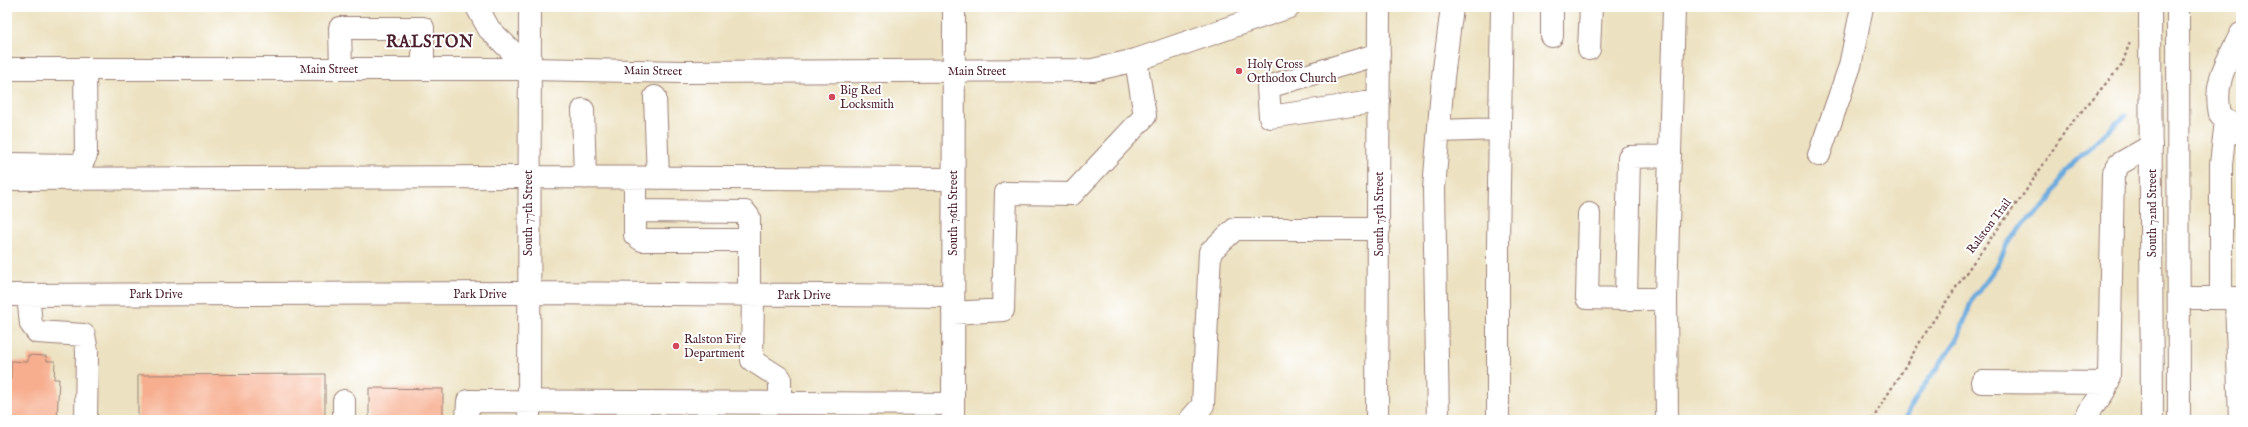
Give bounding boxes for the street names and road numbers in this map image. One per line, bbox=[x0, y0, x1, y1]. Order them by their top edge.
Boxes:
street label: Main Street bbox=[300, 62, 358, 77]
street label: Main Street bbox=[624, 63, 682, 79]
street label: Main Street bbox=[948, 64, 1006, 79]
street label: South 72nd Street bbox=[2145, 169, 2160, 257]
street label: South 77th Street bbox=[521, 170, 536, 256]
street label: South 76th Street bbox=[946, 170, 961, 256]
street label: South 75th Street bbox=[1372, 172, 1387, 256]
street label: Ralston Trail bbox=[1963, 195, 2015, 257]
street label: Park Drive bbox=[129, 287, 183, 302]
street label: Park Drive bbox=[453, 287, 507, 302]
street label: Park Drive bbox=[777, 288, 831, 303]

